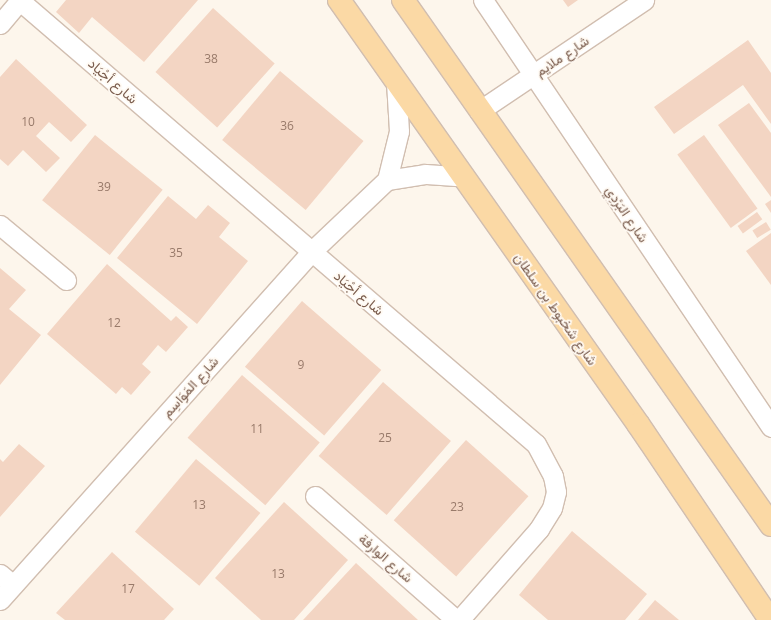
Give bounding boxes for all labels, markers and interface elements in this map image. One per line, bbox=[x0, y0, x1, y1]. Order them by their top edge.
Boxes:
street label: شارع ملايم bbox=[532, 32, 592, 80]
house number: 38 bbox=[204, 52, 218, 66]
street label: شارع أجْيَاد bbox=[85, 55, 141, 107]
house number: 10 bbox=[21, 115, 35, 129]
house number: 36 bbox=[280, 119, 294, 133]
house number: 39 bbox=[97, 180, 111, 194]
street label: شارع البَرْدِي bbox=[602, 182, 652, 246]
house number: 35 bbox=[169, 246, 183, 260]
street label: شارع شخبوط بن سلطان bbox=[511, 250, 601, 368]
street label: شارع أجْيَاد bbox=[331, 267, 387, 319]
house number: 12 bbox=[107, 316, 121, 330]
street label: شارع المَوَاسِم bbox=[158, 353, 222, 421]
house number: 9 bbox=[298, 358, 304, 372]
house number: 11 bbox=[250, 422, 264, 436]
house number: 25 bbox=[378, 431, 392, 445]
house number: 13 bbox=[192, 498, 206, 512]
house number: 23 bbox=[450, 500, 464, 514]
street label: شارع الوارفة bbox=[356, 530, 416, 586]
house number: 13 bbox=[271, 567, 285, 581]
house number: 17 bbox=[121, 582, 135, 596]

